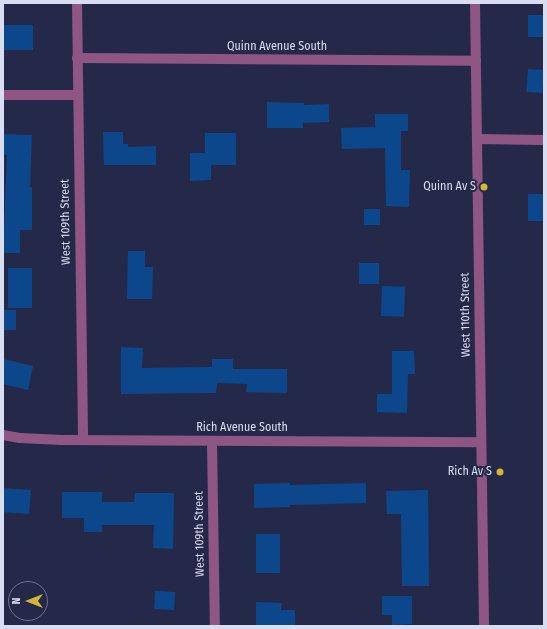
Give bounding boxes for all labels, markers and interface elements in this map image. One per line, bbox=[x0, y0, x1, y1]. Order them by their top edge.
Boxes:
street label: Quinn Avenue South bbox=[227, 40, 327, 54]
street label: West 109th Street bbox=[58, 179, 74, 265]
place label: Quinn Av S bbox=[423, 180, 476, 194]
marker: Quinn Av S bbox=[479, 182, 489, 192]
street label: West 110th Street bbox=[458, 273, 474, 357]
street label: Rich Avenue South bbox=[196, 421, 288, 435]
place label: Rich Av S bbox=[448, 465, 492, 479]
marker: Rich Av S bbox=[495, 467, 505, 477]
street label: West 109th Street bbox=[192, 491, 208, 577]
north arrow bbox=[8, 581, 48, 621]
text: N bbox=[10, 598, 23, 604]

